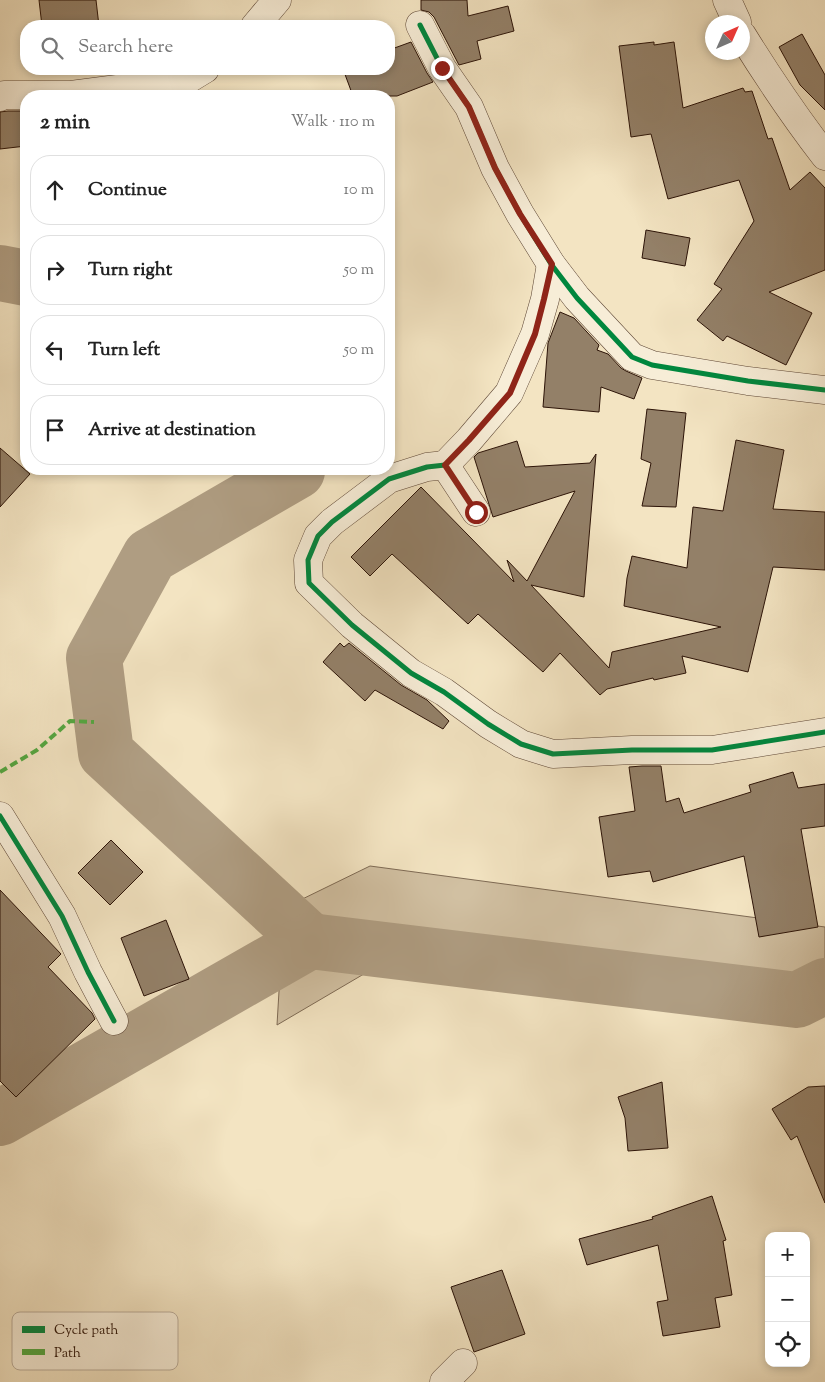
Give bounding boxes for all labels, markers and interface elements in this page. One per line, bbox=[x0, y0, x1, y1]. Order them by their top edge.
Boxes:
north arrow bbox=[705, 15, 750, 60]
search box bbox=[20, 20, 395, 75]
icon: search bbox=[38, 34, 66, 62]
text: Search here bbox=[78, 34, 173, 61]
route end bbox=[431, 57, 454, 80]
text: 2 min bbox=[40, 108, 90, 138]
text: Walk · 110 m bbox=[291, 111, 375, 134]
icon: ahead bbox=[41, 176, 69, 204]
text: Continue bbox=[88, 177, 167, 204]
text: 10 m bbox=[344, 179, 374, 202]
icon: right bbox=[41, 256, 69, 284]
text: Turn right bbox=[88, 257, 172, 284]
text: 50 m bbox=[343, 259, 374, 282]
icon: left bbox=[41, 336, 69, 364]
text: Turn left bbox=[88, 337, 160, 364]
text: 50 m bbox=[343, 339, 374, 362]
icon: arrive bbox=[41, 416, 69, 444]
text: Arrive at destination bbox=[88, 417, 256, 444]
route start bbox=[465, 501, 488, 524]
map controls bbox=[765, 1232, 810, 1367]
button: + bbox=[765, 1232, 810, 1277]
button: − bbox=[765, 1277, 810, 1322]
legend bbox=[12, 1312, 178, 1370]
text: Cycle path bbox=[54, 1321, 118, 1341]
button: locate bbox=[765, 1322, 810, 1367]
text: Path bbox=[54, 1344, 81, 1364]

